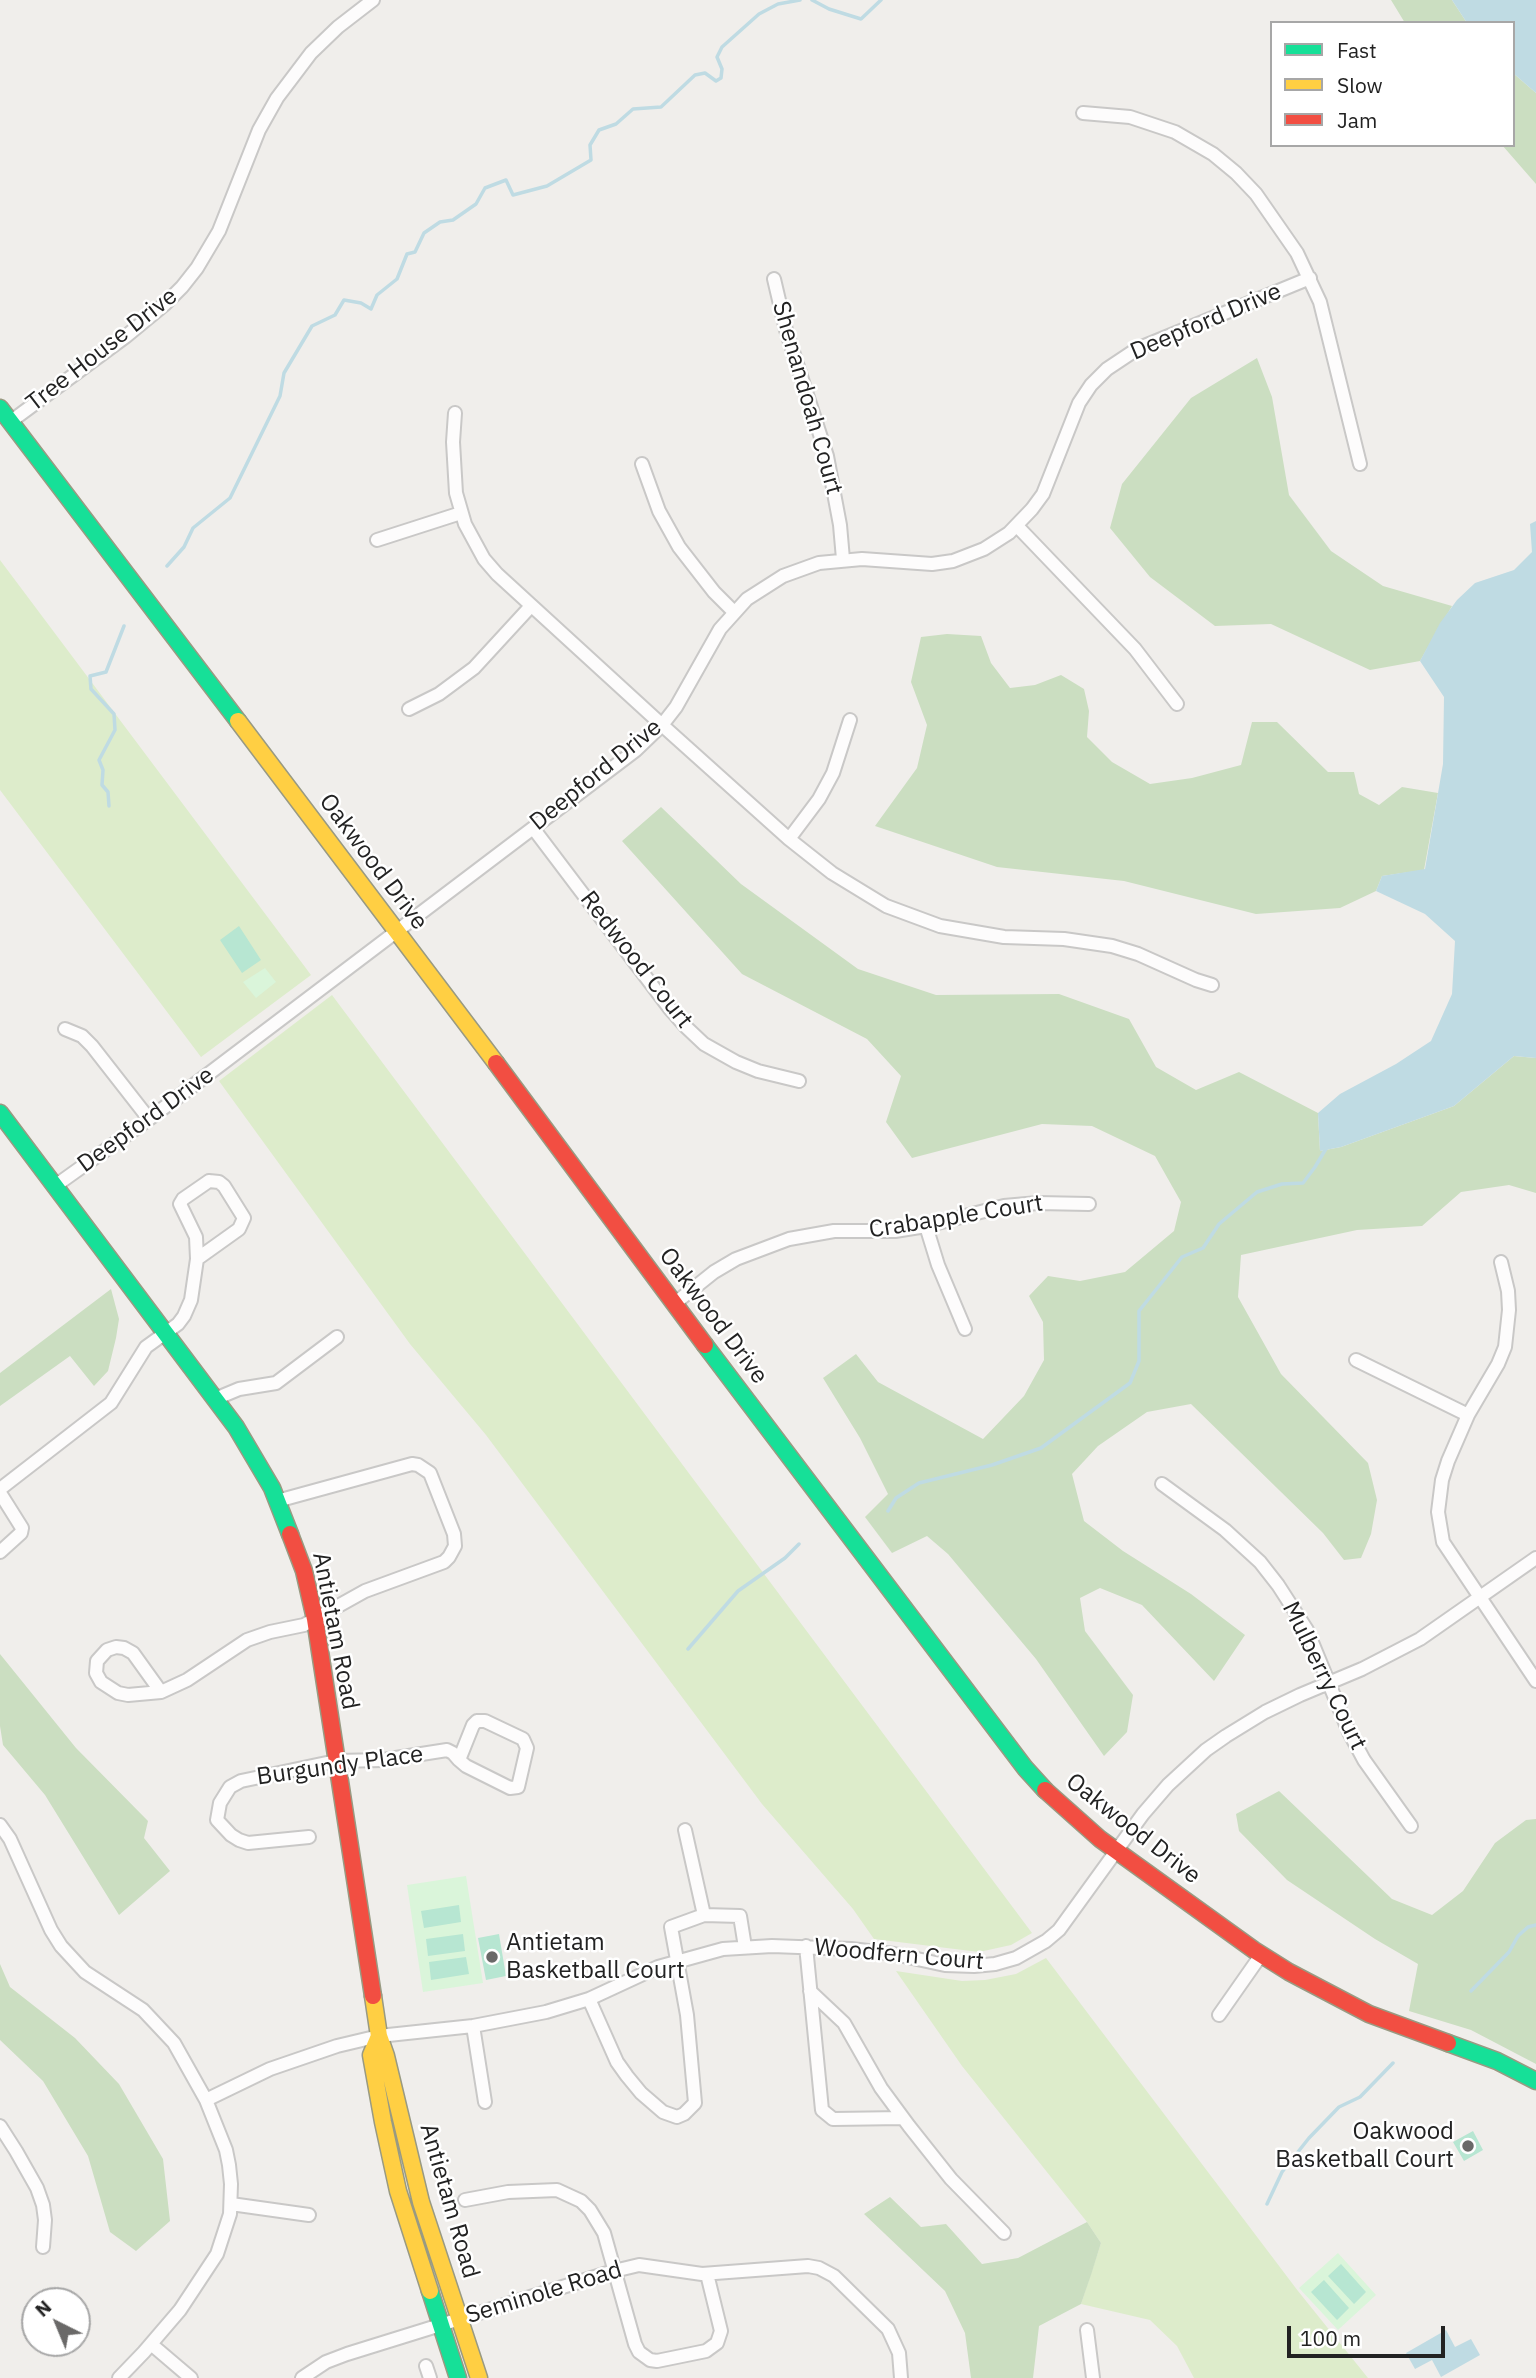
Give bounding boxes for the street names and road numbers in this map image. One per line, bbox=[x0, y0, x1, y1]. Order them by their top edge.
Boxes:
street label: Deepford Drive bbox=[1126, 277, 1286, 367]
street label: Tree House Drive bbox=[21, 282, 183, 418]
street label: Shenandoah Court bbox=[766, 298, 848, 498]
street label: Deepford Drive bbox=[524, 713, 668, 837]
street label: Oakwood Drive bbox=[312, 788, 434, 936]
street label: Redwood Court bbox=[573, 886, 699, 1034]
street label: Deepford Drive bbox=[72, 1061, 220, 1179]
street label: Crabapple Court bbox=[867, 1189, 1045, 1245]
street label: Oakwood Drive bbox=[652, 1242, 774, 1390]
street label: Antietam Road bbox=[306, 1550, 364, 1712]
street label: Mulberry Court bbox=[1276, 1597, 1372, 1755]
street label: Burgundy Place bbox=[255, 1740, 425, 1792]
street label: Oakwood Drive bbox=[1060, 1767, 1206, 1891]
street label: Woodfern Court bbox=[813, 1933, 985, 1977]
street label: Antietam Road bbox=[413, 2120, 485, 2282]
street label: Seminole Road bbox=[462, 2256, 626, 2330]

